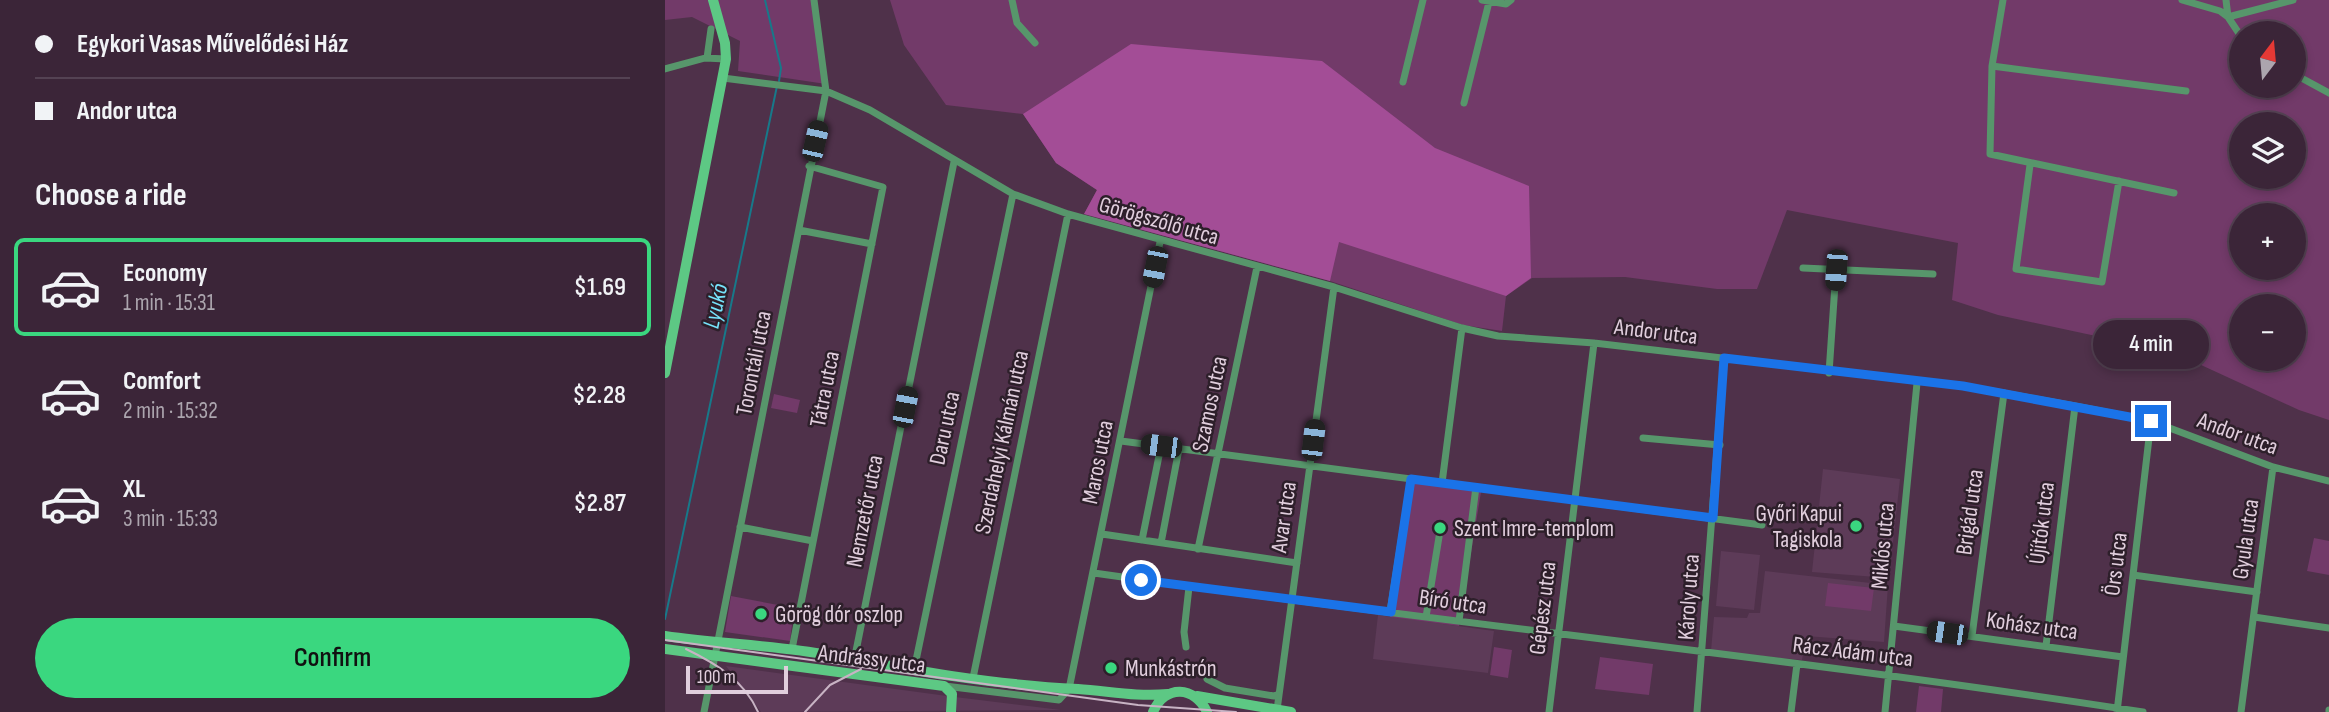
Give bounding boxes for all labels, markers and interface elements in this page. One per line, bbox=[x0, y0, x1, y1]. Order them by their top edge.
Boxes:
north arrow bbox=[2229, 21, 2307, 98]
map controls bbox=[2229, 21, 2306, 371]
text: Egykori Vasas Művelődési Ház bbox=[77, 29, 348, 60]
text: Andor utca bbox=[77, 96, 177, 127]
button: layers bbox=[2229, 112, 2306, 189]
car bbox=[801, 118, 830, 164]
text: Choose a ride bbox=[35, 176, 187, 215]
street label: Görögszőlő utca bbox=[1096, 191, 1222, 251]
button: + bbox=[2229, 203, 2306, 280]
car bbox=[1141, 244, 1170, 290]
car bbox=[1825, 248, 1848, 292]
icon: car bbox=[39, 256, 102, 319]
text: Economy bbox=[123, 258, 207, 289]
text: $1.69 bbox=[574, 272, 626, 303]
water label: Lyukó bbox=[697, 281, 734, 331]
text: 1 min · 15:31 bbox=[123, 289, 215, 317]
button: − bbox=[2229, 294, 2306, 371]
street label: Torontáli utca bbox=[730, 309, 778, 418]
street label: Andor utca bbox=[1612, 313, 1699, 351]
callout: 4 min bbox=[2093, 320, 2209, 368]
text: 4 min bbox=[2129, 330, 2173, 358]
street label: Szerdahelyi Kálmán utca bbox=[969, 348, 1035, 536]
street label: Tátra utca bbox=[804, 349, 846, 429]
street label: Szamos utca bbox=[1186, 354, 1234, 455]
icon: car bbox=[39, 364, 102, 427]
text: Comfort bbox=[123, 366, 201, 397]
text: $2.28 bbox=[573, 380, 626, 411]
car bbox=[891, 384, 920, 430]
street label: Daru utca bbox=[924, 389, 966, 467]
text: 2 min · 15:32 bbox=[123, 397, 218, 425]
route end bbox=[2135, 405, 2167, 437]
street label: Andor utca bbox=[2193, 406, 2282, 461]
street label: Maros utca bbox=[1076, 418, 1120, 506]
car bbox=[1301, 418, 1326, 462]
car bbox=[1139, 433, 1184, 459]
street label: Nemzetőr utca bbox=[840, 453, 890, 570]
street label: Brigád utca bbox=[1950, 467, 1990, 557]
icon: car bbox=[39, 472, 102, 535]
text: XL bbox=[123, 474, 145, 505]
street label: Avar utca bbox=[1265, 480, 1303, 555]
street label: Újítók utca bbox=[2023, 480, 2061, 566]
text: $2.87 bbox=[574, 488, 626, 519]
street label: Gyula utca bbox=[2227, 497, 2265, 581]
place label: Győri Kapui Tagiskola bbox=[1756, 500, 1842, 554]
street label: Miklós utca bbox=[1865, 502, 1901, 590]
text: 3 min · 15:33 bbox=[123, 505, 218, 533]
place label: Szent Imre-templom bbox=[1454, 515, 1614, 543]
marker: Győri Kapui Tagiskola bbox=[1848, 518, 1864, 534]
marker: Szent Imre-templom bbox=[1432, 520, 1448, 536]
street label: Örs utca bbox=[2098, 531, 2134, 597]
street label: Károly utca bbox=[1672, 553, 1706, 641]
street label: Gépész utca bbox=[1523, 560, 1563, 656]
route start bbox=[1125, 564, 1157, 596]
street label: Bíró utca bbox=[1417, 583, 1489, 621]
place label: Görög dór oszlop bbox=[775, 601, 903, 629]
marker: Görög dór oszlop bbox=[753, 606, 769, 622]
street label: Kohász utca bbox=[1984, 606, 2080, 646]
button: Confirm bbox=[35, 618, 630, 698]
car bbox=[1925, 620, 1970, 646]
street label: Rácz Ádám utca bbox=[1791, 631, 1915, 673]
street label: Andrássy utca bbox=[816, 638, 927, 679]
place label: Munkástrón bbox=[1125, 655, 1217, 683]
marker: Munkástrón bbox=[1103, 660, 1119, 676]
scale bar bbox=[686, 663, 787, 695]
text: 100 m bbox=[697, 666, 736, 689]

